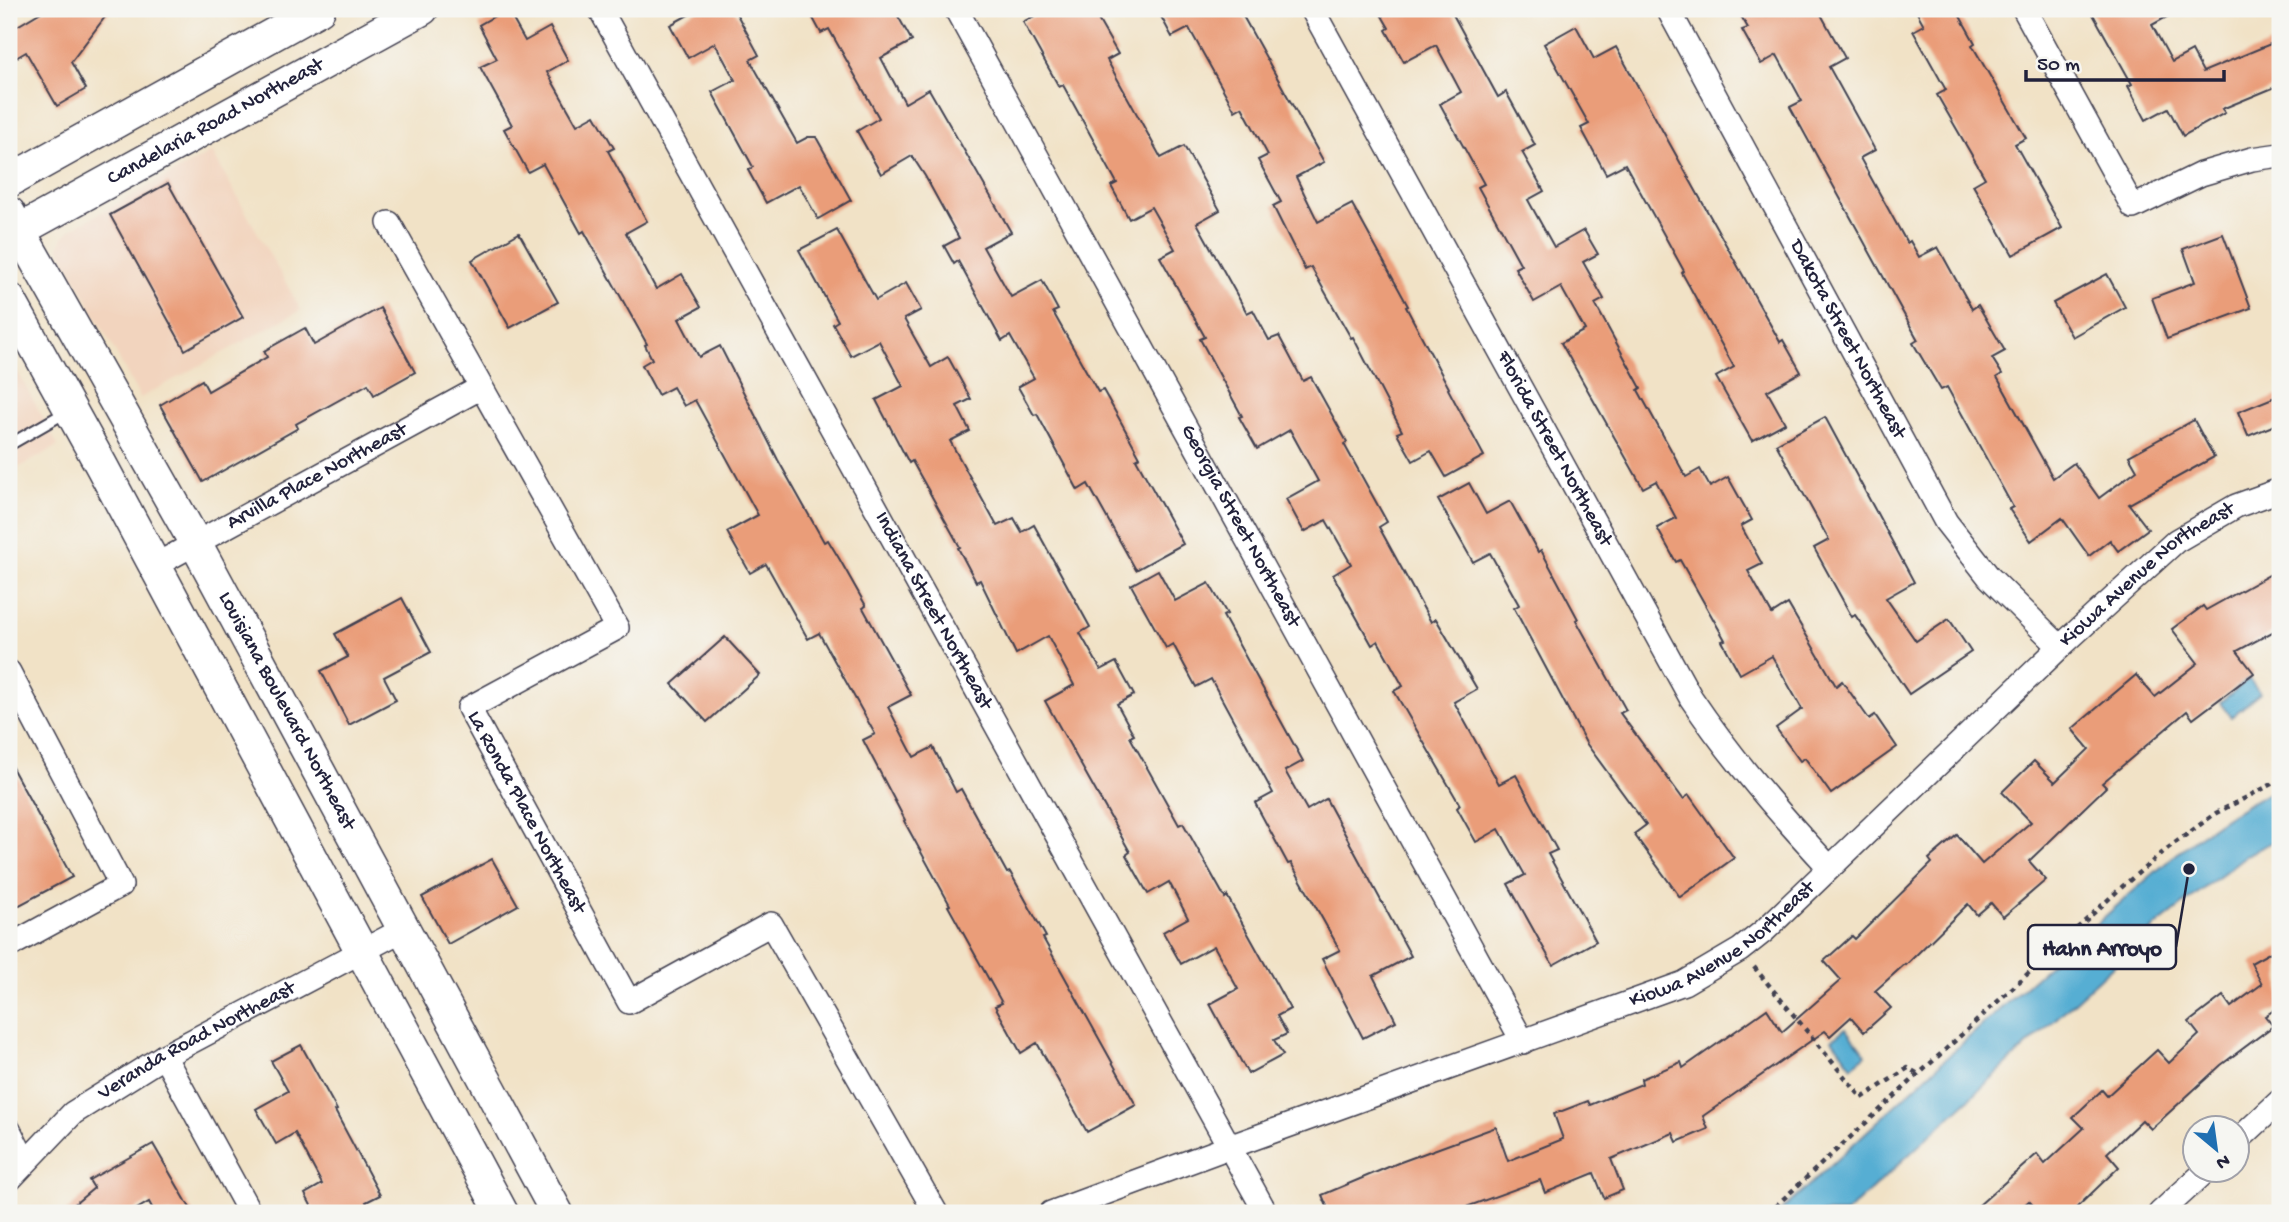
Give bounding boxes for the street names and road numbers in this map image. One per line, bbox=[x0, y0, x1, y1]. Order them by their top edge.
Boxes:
street label: Candelaria Road Northeast bbox=[103, 52, 330, 192]
street label: Dakota Street Northeast bbox=[1782, 234, 1912, 446]
street label: Florida Street Northeast bbox=[1490, 346, 1619, 553]
street label: Arvilla Place Northeast bbox=[223, 417, 414, 536]
street label: Georgia Street Northeast bbox=[1174, 421, 1307, 634]
street label: Kiowa Avenue Northeast bbox=[2055, 496, 2241, 653]
street label: Indiana Street Northeast bbox=[868, 508, 999, 716]
street label: Louisiana Boulevard Northeast bbox=[212, 588, 362, 837]
street label: La Ronda Place Northeast bbox=[461, 707, 592, 920]
street label: Kiowa Avenue Northeast bbox=[1626, 874, 1822, 1014]
street label: Veranda Road Northeast bbox=[93, 975, 302, 1107]

